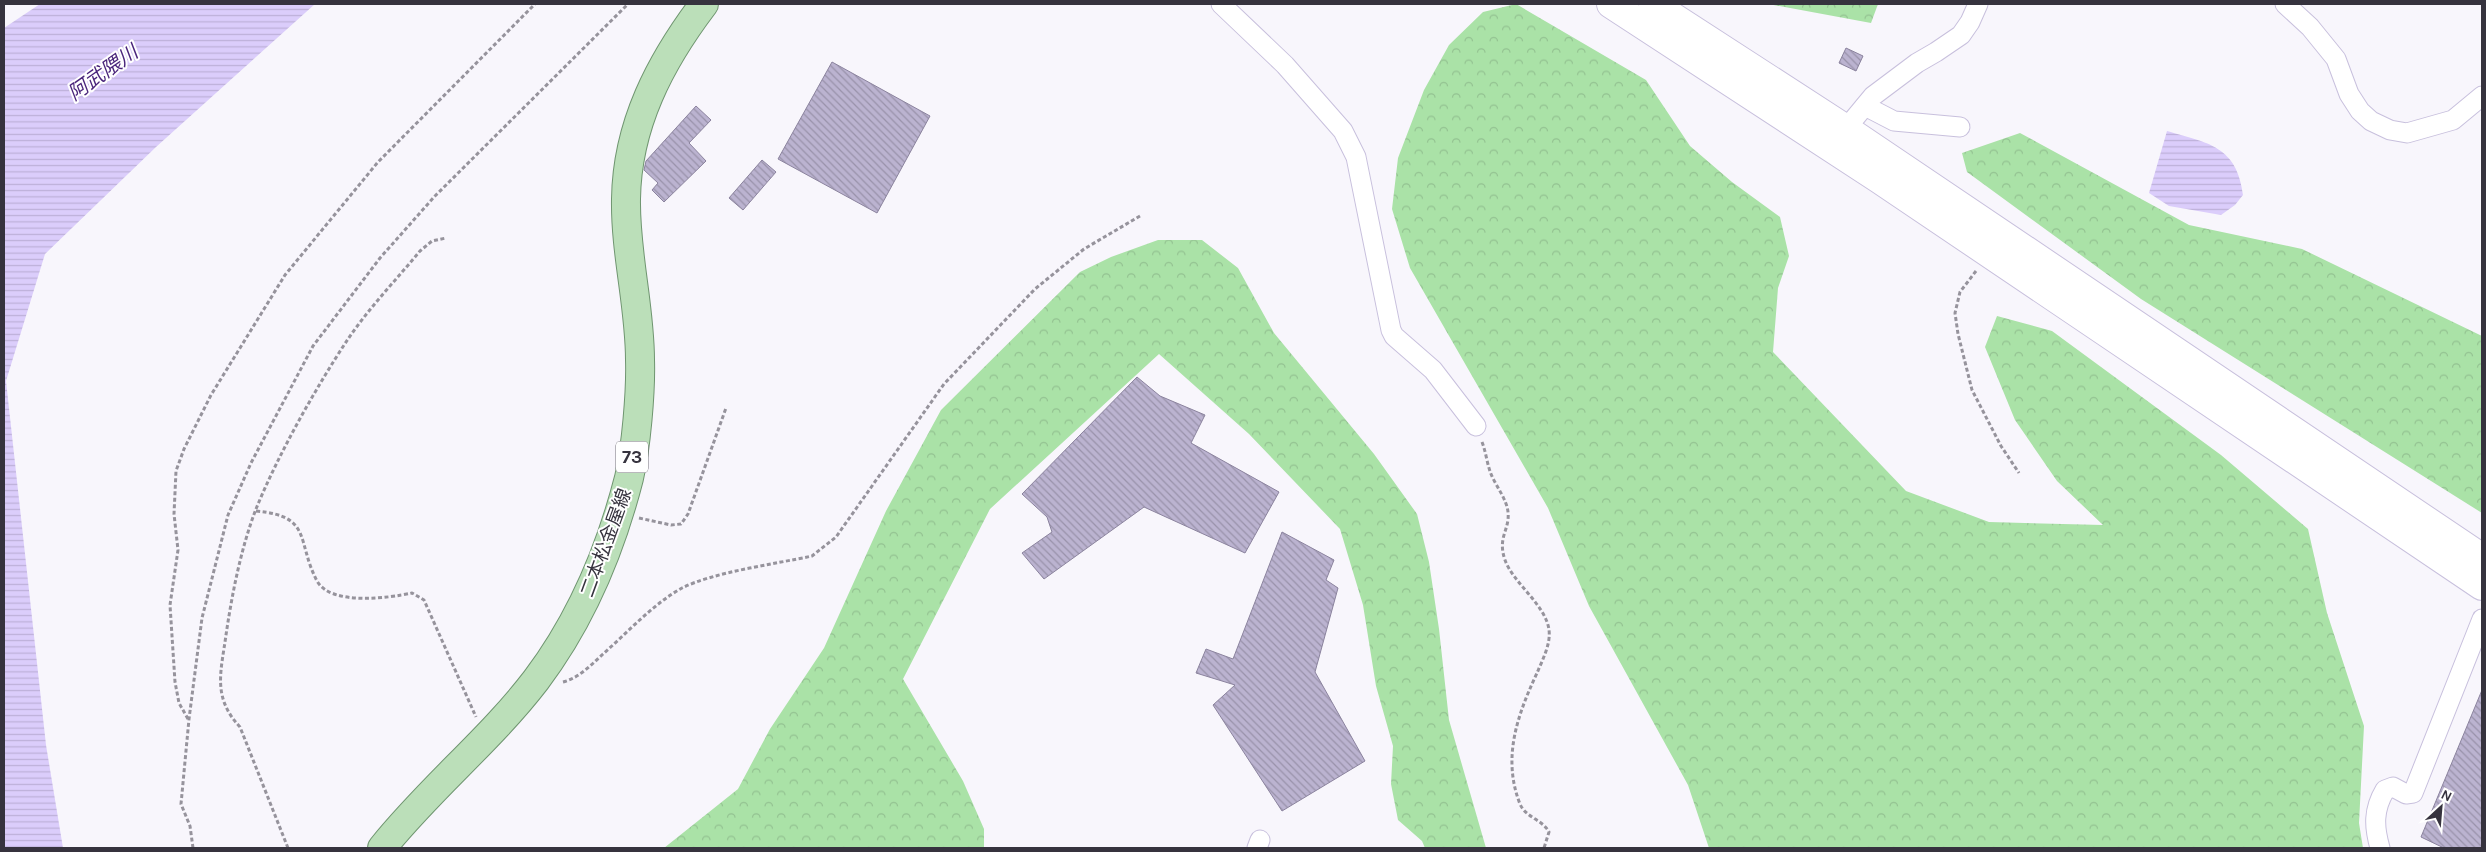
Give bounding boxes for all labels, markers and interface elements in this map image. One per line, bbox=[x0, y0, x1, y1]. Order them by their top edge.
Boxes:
water label: 阿武隈川 bbox=[64, 39, 144, 105]
road number: 73 bbox=[616, 442, 648, 472]
street label: 二本松金屋線 bbox=[576, 486, 636, 600]
north arrow bbox=[2416, 782, 2466, 832]
text: N bbox=[2438, 786, 2455, 806]

